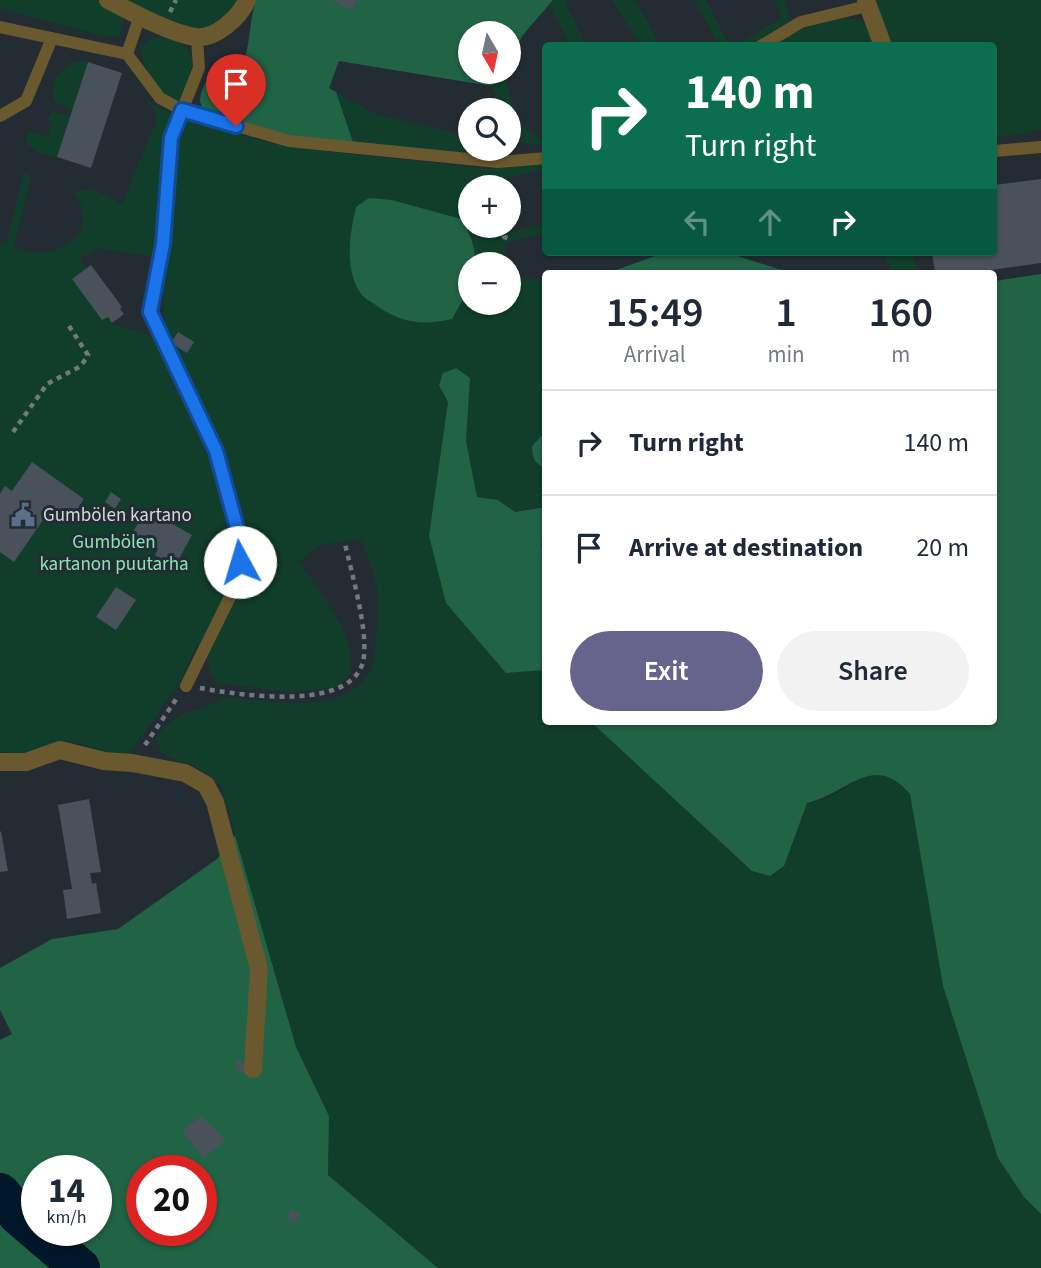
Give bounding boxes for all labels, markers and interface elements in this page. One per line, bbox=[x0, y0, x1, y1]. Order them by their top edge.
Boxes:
north arrow bbox=[458, 21, 522, 84]
map controls bbox=[458, 21, 521, 315]
pin bbox=[206, 54, 266, 126]
text: 140 m bbox=[685, 58, 814, 128]
icon: arrive bbox=[217, 65, 255, 103]
icon: right bbox=[570, 70, 661, 161]
button: search bbox=[458, 98, 521, 161]
text: Turn right bbox=[685, 123, 816, 169]
button: + bbox=[458, 175, 521, 238]
icon: left bbox=[678, 203, 716, 241]
icon: ahead bbox=[751, 203, 789, 241]
icon: right bbox=[824, 203, 862, 241]
button: − bbox=[458, 252, 521, 315]
text: 15:49 bbox=[606, 283, 704, 343]
text: 1 bbox=[775, 283, 797, 343]
text: 160 bbox=[869, 283, 933, 343]
text: Arrival bbox=[624, 338, 686, 371]
text: min bbox=[767, 338, 805, 371]
text: m bbox=[891, 338, 910, 371]
icon: right bbox=[570, 424, 608, 462]
text: Turn right bbox=[629, 424, 744, 461]
text: 140 m bbox=[903, 424, 969, 461]
public building icon: Gumbölen kartano bbox=[9, 501, 37, 529]
place label: Gumbölen kartano bbox=[43, 502, 192, 529]
position arrow bbox=[203, 525, 277, 599]
park label: Gumbölen kartanon puutarha bbox=[39, 529, 189, 578]
icon: arrive bbox=[570, 529, 608, 567]
text: Arrive at destination bbox=[629, 529, 863, 566]
text: 20 m bbox=[916, 529, 969, 566]
button: Exit bbox=[570, 631, 763, 711]
button: Share bbox=[777, 631, 969, 711]
speed limit sign: 20 bbox=[126, 1155, 217, 1246]
text: 14 bbox=[48, 1166, 85, 1216]
text: km/h bbox=[47, 1205, 86, 1230]

